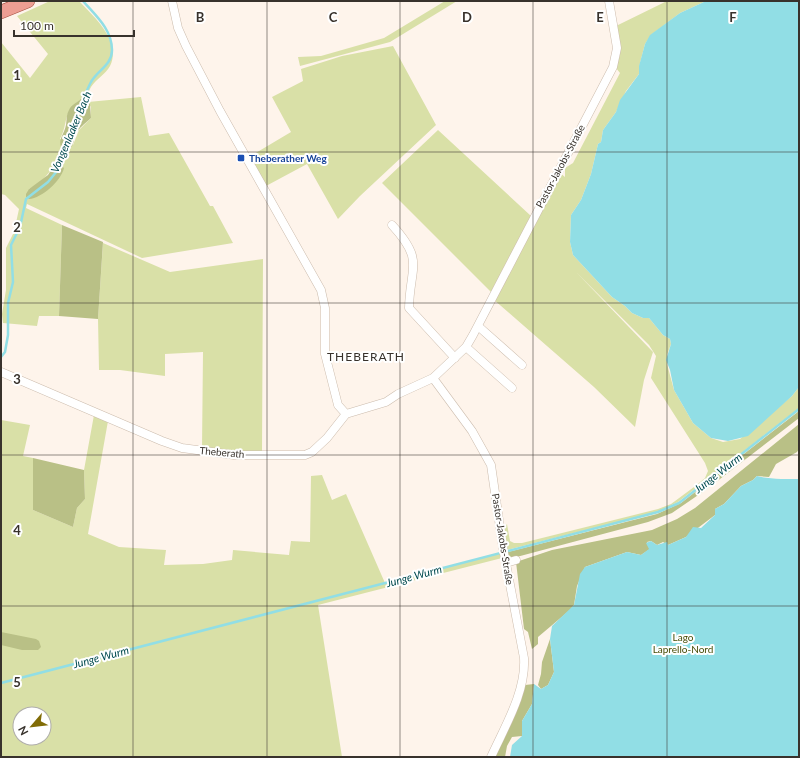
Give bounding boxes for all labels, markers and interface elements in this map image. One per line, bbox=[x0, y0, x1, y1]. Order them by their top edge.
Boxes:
text: B bbox=[196, 9, 205, 25]
text: C bbox=[329, 9, 338, 25]
text: D bbox=[462, 9, 472, 25]
text: E bbox=[596, 9, 604, 25]
text: F bbox=[729, 9, 737, 25]
scale bar bbox=[14, 12, 134, 38]
text: 100 m bbox=[20, 18, 54, 33]
text: 1 bbox=[13, 67, 21, 83]
water label: Vongenlaaker Bach bbox=[48, 89, 94, 174]
street label: Pastor-Jakobs-Straße bbox=[533, 122, 587, 210]
place label: Theberather Weg bbox=[249, 152, 327, 164]
marker: Theberather Weg bbox=[236, 153, 246, 163]
text: 2 bbox=[13, 219, 21, 235]
district label: THEBERATH bbox=[327, 349, 405, 364]
text: 3 bbox=[13, 371, 21, 387]
street label: Theberath bbox=[199, 444, 245, 460]
water label: Junge Wurm bbox=[690, 450, 744, 496]
street label: Pastor-Jakobs-Straße bbox=[490, 492, 516, 586]
text: 4 bbox=[13, 522, 21, 538]
water label: Junge Wurm bbox=[384, 562, 443, 589]
park label: Lago Laprello-Nord bbox=[653, 631, 713, 655]
water label: Junge Wurm bbox=[71, 643, 130, 670]
text: 5 bbox=[13, 674, 21, 690]
north arrow bbox=[12, 706, 52, 746]
text: N bbox=[15, 724, 30, 738]

